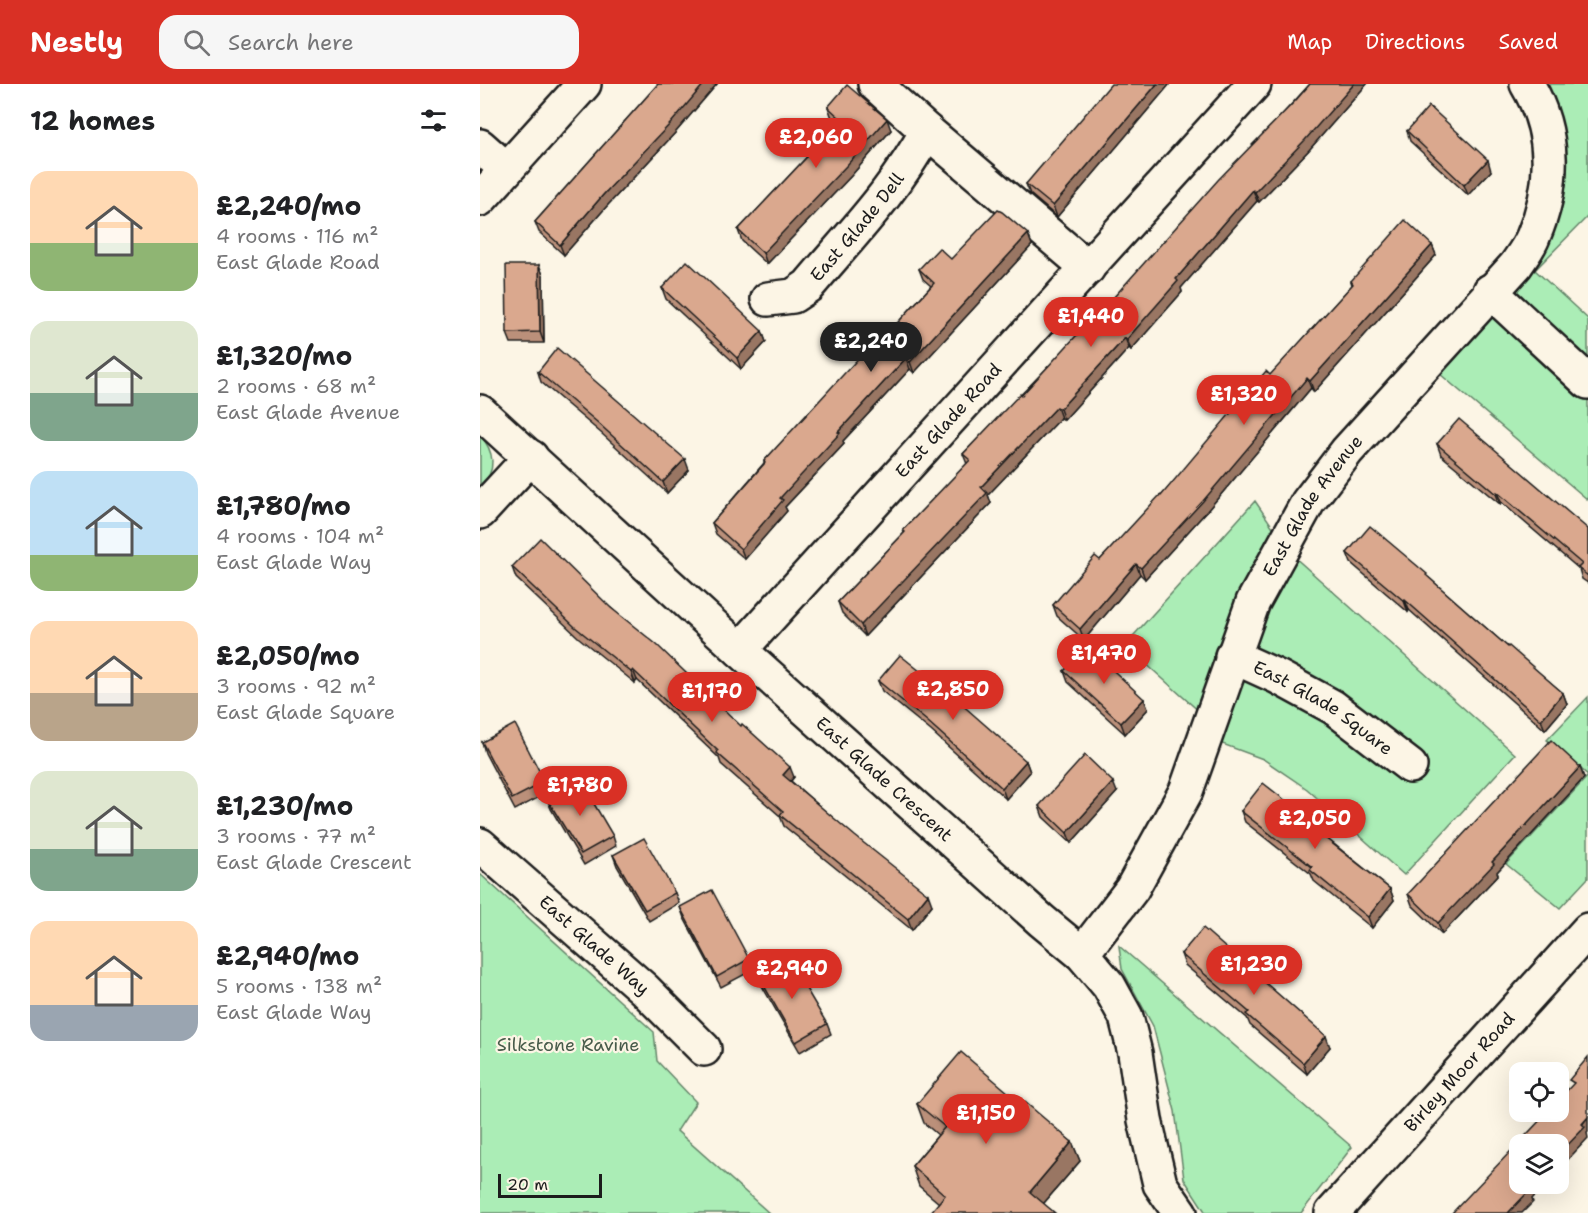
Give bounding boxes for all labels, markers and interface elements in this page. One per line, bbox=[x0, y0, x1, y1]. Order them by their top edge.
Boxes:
search box bbox=[159, 15, 579, 69]
text: Nestly bbox=[30, 23, 123, 61]
icon: search bbox=[180, 26, 213, 59]
text: Search here bbox=[228, 28, 354, 57]
text: Map bbox=[1287, 28, 1332, 56]
text: Directions bbox=[1365, 28, 1465, 56]
text: Saved bbox=[1498, 28, 1558, 56]
text: 12 homes bbox=[30, 103, 155, 138]
icon: filters bbox=[417, 104, 450, 137]
pin: £2,060 bbox=[767, 118, 865, 169]
text: £2,060 bbox=[779, 124, 853, 150]
street label: East Glade Dell bbox=[805, 167, 910, 287]
text: £2,240/mo bbox=[216, 188, 361, 223]
icon: home bbox=[78, 195, 150, 267]
text: 4 rooms · 116 m² bbox=[216, 223, 378, 249]
text: East Glade Road bbox=[216, 249, 380, 275]
pin: £1,440 bbox=[1042, 297, 1140, 348]
text: £1,440 bbox=[1057, 303, 1125, 329]
pin: £2,240 bbox=[822, 322, 920, 373]
text: £2,240 bbox=[834, 328, 908, 354]
text: £1,320/mo bbox=[216, 338, 352, 373]
icon: home bbox=[78, 345, 150, 417]
street label: East Glade Road bbox=[890, 358, 1007, 483]
text: 2 rooms · 68 m² bbox=[216, 373, 376, 399]
pin: £1,320 bbox=[1195, 375, 1293, 426]
text: £1,320 bbox=[1211, 381, 1277, 407]
text: East Glade Avenue bbox=[216, 399, 400, 425]
street label: East Glade Avenue bbox=[1257, 430, 1368, 581]
text: £1,780/mo bbox=[216, 488, 351, 523]
icon: home bbox=[78, 495, 150, 567]
text: 4 rooms · 104 m² bbox=[216, 523, 384, 549]
text: East Glade Way bbox=[216, 549, 372, 575]
pin: £1,470 bbox=[1055, 634, 1153, 685]
text: £2,050/mo bbox=[216, 638, 360, 673]
text: £1,470 bbox=[1071, 640, 1137, 666]
icon: home bbox=[78, 645, 150, 717]
street label: East Glade Square bbox=[1249, 655, 1398, 761]
pin: £2,850 bbox=[904, 670, 1002, 721]
pin: £1,170 bbox=[663, 672, 761, 723]
text: 3 rooms · 92 m² bbox=[216, 673, 376, 699]
text: £2,850 bbox=[917, 676, 989, 702]
text: £1,170 bbox=[682, 678, 743, 704]
text: East Glade Square bbox=[216, 699, 395, 725]
street label: East Glade Crescent bbox=[810, 711, 958, 847]
pin: £1,780 bbox=[531, 766, 629, 817]
text: £1,780 bbox=[547, 772, 613, 798]
text: £1,230/mo bbox=[216, 788, 353, 823]
icon: home bbox=[78, 795, 150, 867]
pin: £2,050 bbox=[1266, 799, 1364, 850]
text: £2,050 bbox=[1279, 805, 1351, 831]
text: 3 rooms · 77 m² bbox=[216, 823, 376, 849]
text: East Glade Crescent bbox=[216, 849, 412, 875]
street label: East Glade Way bbox=[534, 890, 655, 1001]
text: £2,940/mo bbox=[216, 938, 359, 973]
icon: home bbox=[78, 945, 150, 1017]
pin: £1,230 bbox=[1205, 945, 1303, 996]
pin: £2,940 bbox=[743, 949, 841, 1000]
text: £1,230 bbox=[1220, 951, 1288, 977]
text: £2,940 bbox=[756, 955, 828, 981]
text: 5 rooms · 138 m² bbox=[216, 973, 382, 999]
text: East Glade Way bbox=[216, 999, 372, 1025]
street label: Birley Moor Road bbox=[1399, 1007, 1520, 1137]
park label: Silkstone Ravine bbox=[497, 1033, 639, 1057]
map controls bbox=[1509, 1062, 1569, 1194]
button: locate bbox=[1509, 1062, 1569, 1122]
pin: £1,150 bbox=[937, 1094, 1035, 1145]
text: £1,150 bbox=[956, 1100, 1016, 1126]
button: layers bbox=[1509, 1134, 1569, 1194]
scale bar bbox=[498, 1171, 602, 1198]
text: 20 m bbox=[507, 1174, 548, 1195]

